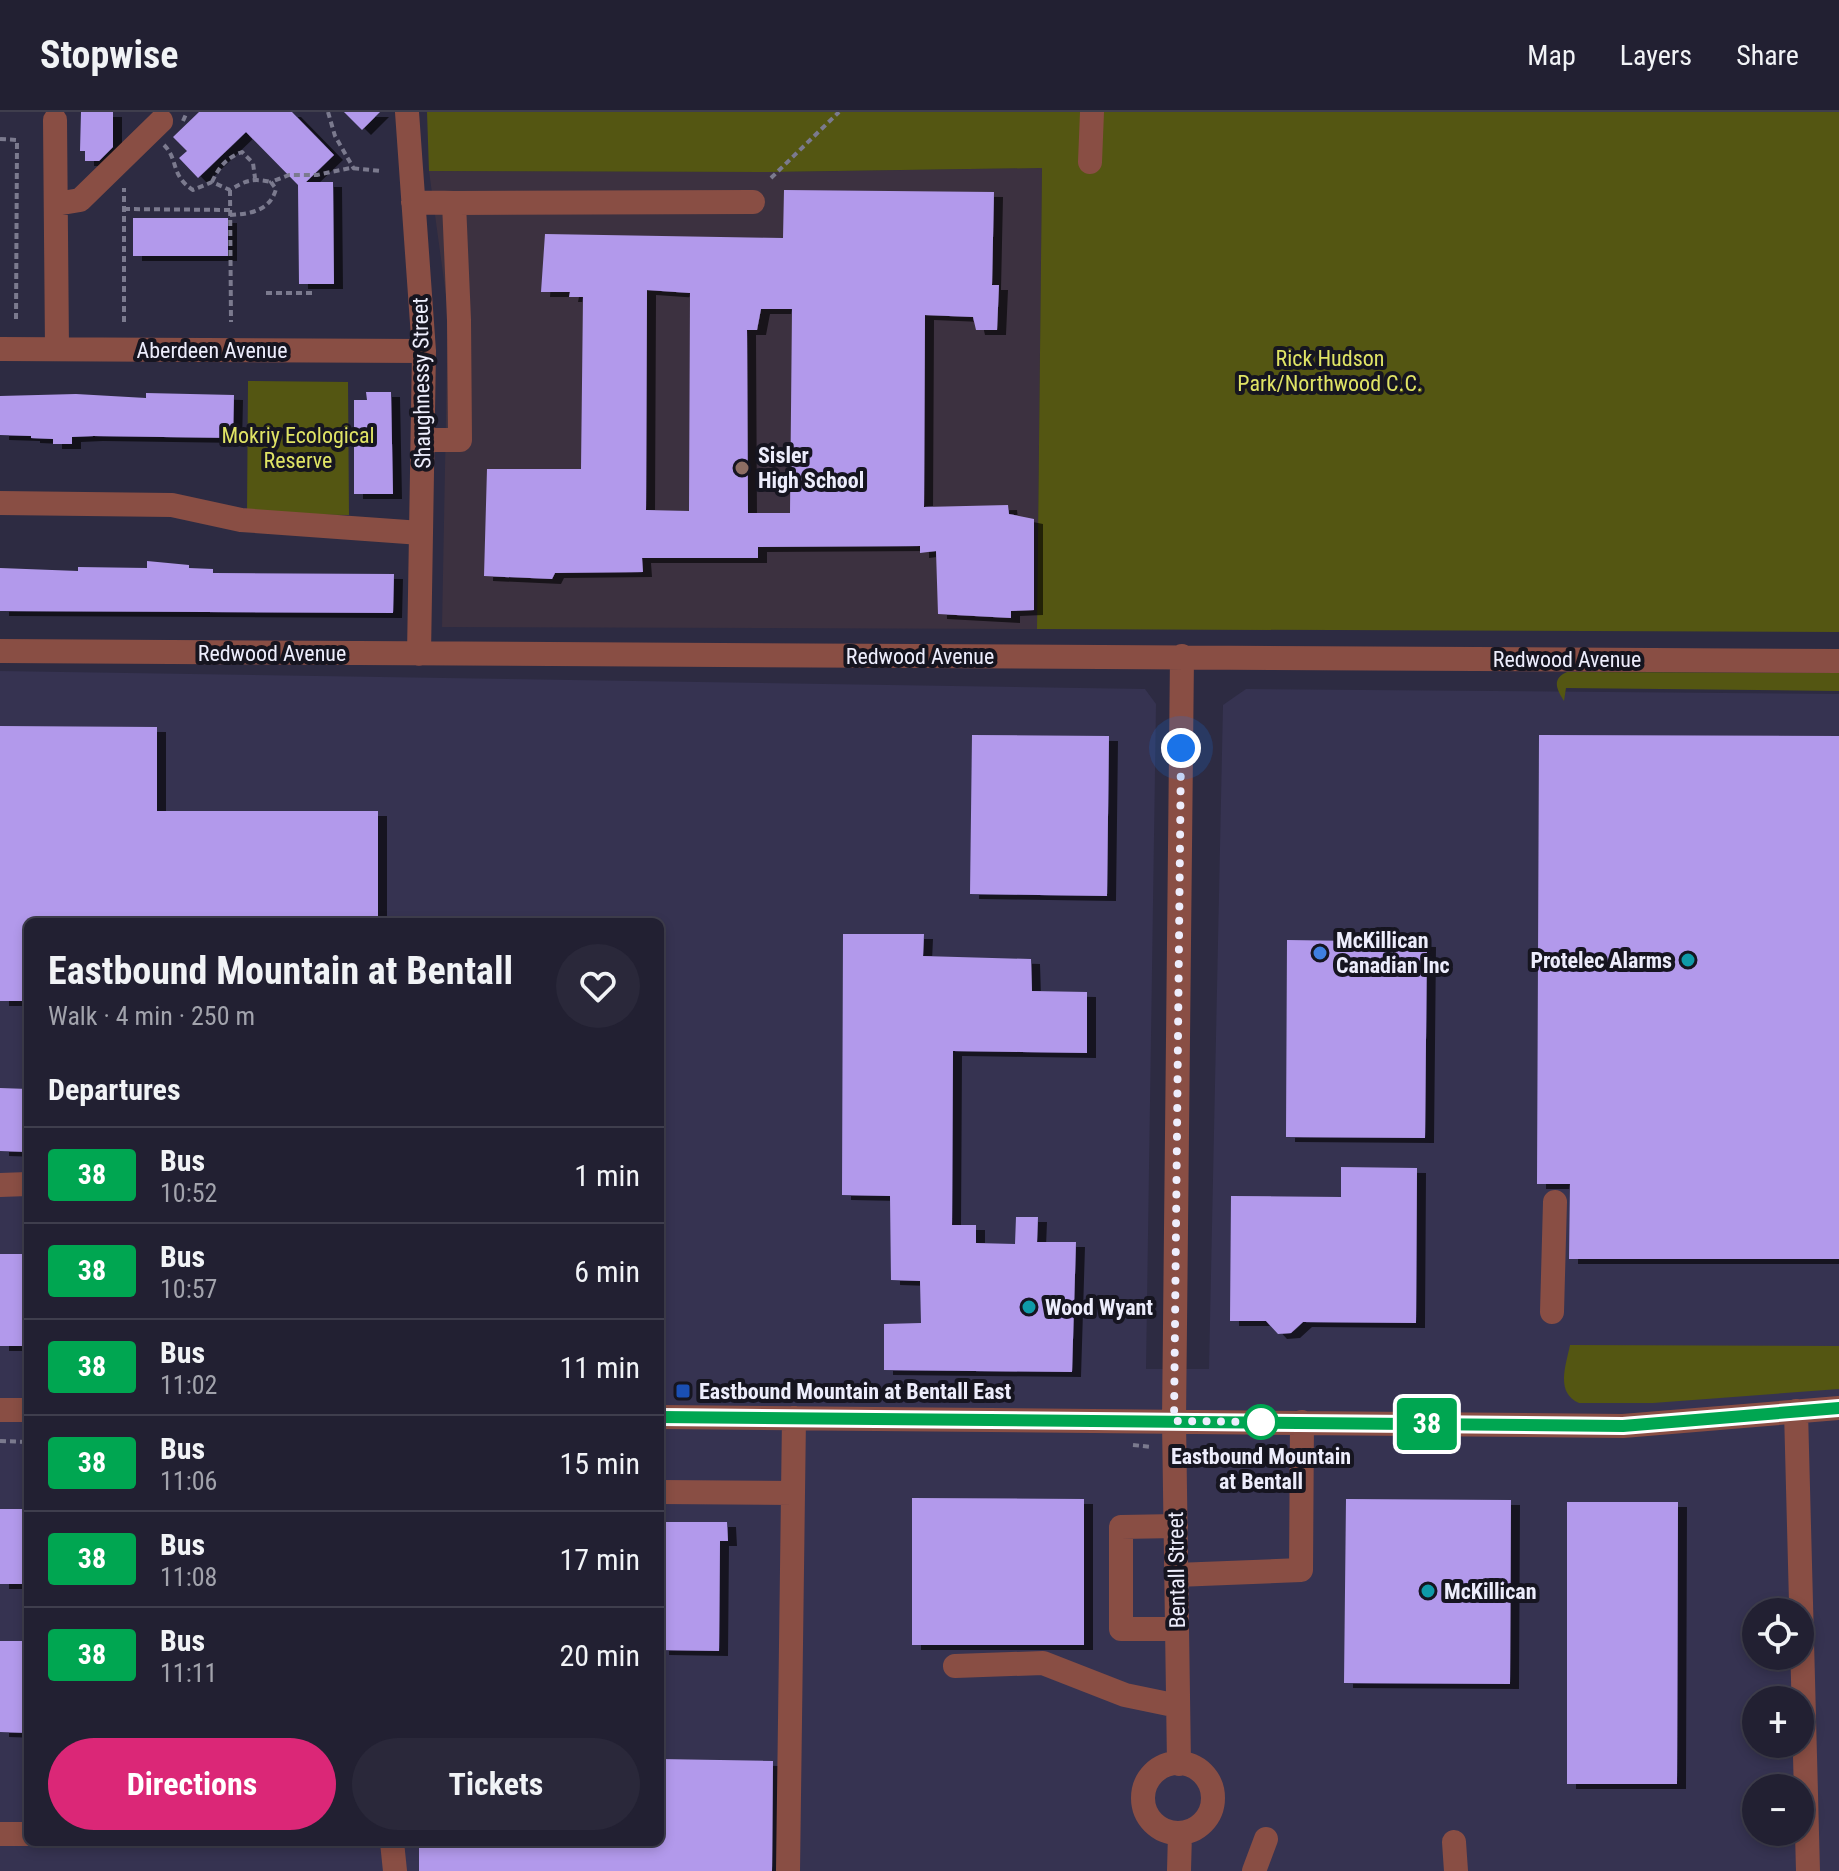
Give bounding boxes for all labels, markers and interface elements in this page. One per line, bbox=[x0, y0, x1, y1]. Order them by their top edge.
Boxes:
text: Stopwise bbox=[40, 33, 178, 77]
text: Map bbox=[1527, 39, 1576, 72]
text: Layers bbox=[1620, 39, 1692, 72]
text: Share bbox=[1736, 39, 1799, 72]
street label: Shaughnessy Street bbox=[408, 297, 435, 469]
street label: Aberdeen Avenue bbox=[137, 338, 287, 363]
park label: Rick Hudson Park/Northwood C.C. bbox=[1237, 346, 1423, 396]
park label: Mokriy Ecological Reserve bbox=[221, 423, 375, 473]
place label: Sisler High School bbox=[758, 443, 864, 493]
marker: Sisler High School bbox=[733, 459, 751, 477]
street label: Redwood Avenue bbox=[198, 641, 346, 666]
street label: Redwood Avenue bbox=[846, 644, 994, 669]
street label: Redwood Avenue bbox=[1493, 647, 1641, 672]
your location bbox=[1161, 728, 1201, 768]
place label: McKillican Canadian Inc bbox=[1336, 928, 1450, 978]
button: heart bbox=[556, 944, 640, 1028]
marker: McKillican Canadian Inc bbox=[1311, 944, 1329, 962]
place label: Protelec Alarms bbox=[1530, 948, 1672, 973]
text: Eastbound Mountain at Bentall bbox=[48, 949, 513, 993]
marker: Protelec Alarms bbox=[1679, 951, 1697, 969]
text: Walk · 4 min · 250 m bbox=[48, 1001, 255, 1031]
text: Departures bbox=[48, 1072, 181, 1107]
text: Bus bbox=[160, 1143, 205, 1178]
text: 38 bbox=[78, 1158, 106, 1191]
text: 1 min bbox=[574, 1158, 640, 1193]
text: 10:52 bbox=[160, 1178, 217, 1208]
text: Bus bbox=[160, 1239, 205, 1274]
text: 38 bbox=[78, 1254, 106, 1287]
text: 6 min bbox=[574, 1254, 640, 1289]
text: 10:57 bbox=[160, 1274, 217, 1304]
place label: Wood Wyant bbox=[1045, 1295, 1153, 1320]
marker: Wood Wyant bbox=[1020, 1298, 1038, 1316]
text: Bus bbox=[160, 1335, 205, 1370]
text: 38 bbox=[78, 1350, 106, 1383]
text: 11 min bbox=[559, 1350, 640, 1385]
text: 11:02 bbox=[160, 1370, 217, 1400]
place label: Eastbound Mountain at Bentall East bbox=[699, 1379, 1011, 1404]
marker: Eastbound Mountain at Bentall East bbox=[674, 1382, 692, 1400]
line badge: 38 bbox=[1391, 1398, 1463, 1450]
marker: Eastbound Mountain at Bentall bbox=[1244, 1405, 1278, 1439]
text: 38 bbox=[1413, 1407, 1441, 1440]
text: Bus bbox=[160, 1431, 205, 1466]
place label: Eastbound Mountain at Bentall bbox=[1171, 1444, 1351, 1494]
text: 38 bbox=[78, 1446, 106, 1479]
text: 15 min bbox=[559, 1446, 640, 1481]
text: 11:06 bbox=[160, 1466, 217, 1496]
street label: Bentall Street bbox=[1163, 1511, 1190, 1629]
text: Bus bbox=[160, 1527, 205, 1562]
text: 38 bbox=[78, 1542, 106, 1575]
text: 17 min bbox=[559, 1542, 640, 1577]
text: 11:08 bbox=[160, 1562, 217, 1592]
place label: McKillican bbox=[1444, 1579, 1536, 1604]
marker: McKillican bbox=[1419, 1582, 1437, 1600]
map controls bbox=[1742, 1598, 1814, 1846]
button: locate bbox=[1742, 1598, 1814, 1670]
text: Bus bbox=[160, 1623, 205, 1658]
text: 38 bbox=[78, 1638, 106, 1671]
text: 20 min bbox=[559, 1638, 640, 1673]
text: 11:11 bbox=[160, 1658, 217, 1688]
button: + bbox=[1742, 1686, 1814, 1758]
button: Directions bbox=[48, 1738, 336, 1830]
button: Tickets bbox=[352, 1738, 640, 1830]
button: − bbox=[1742, 1774, 1814, 1846]

